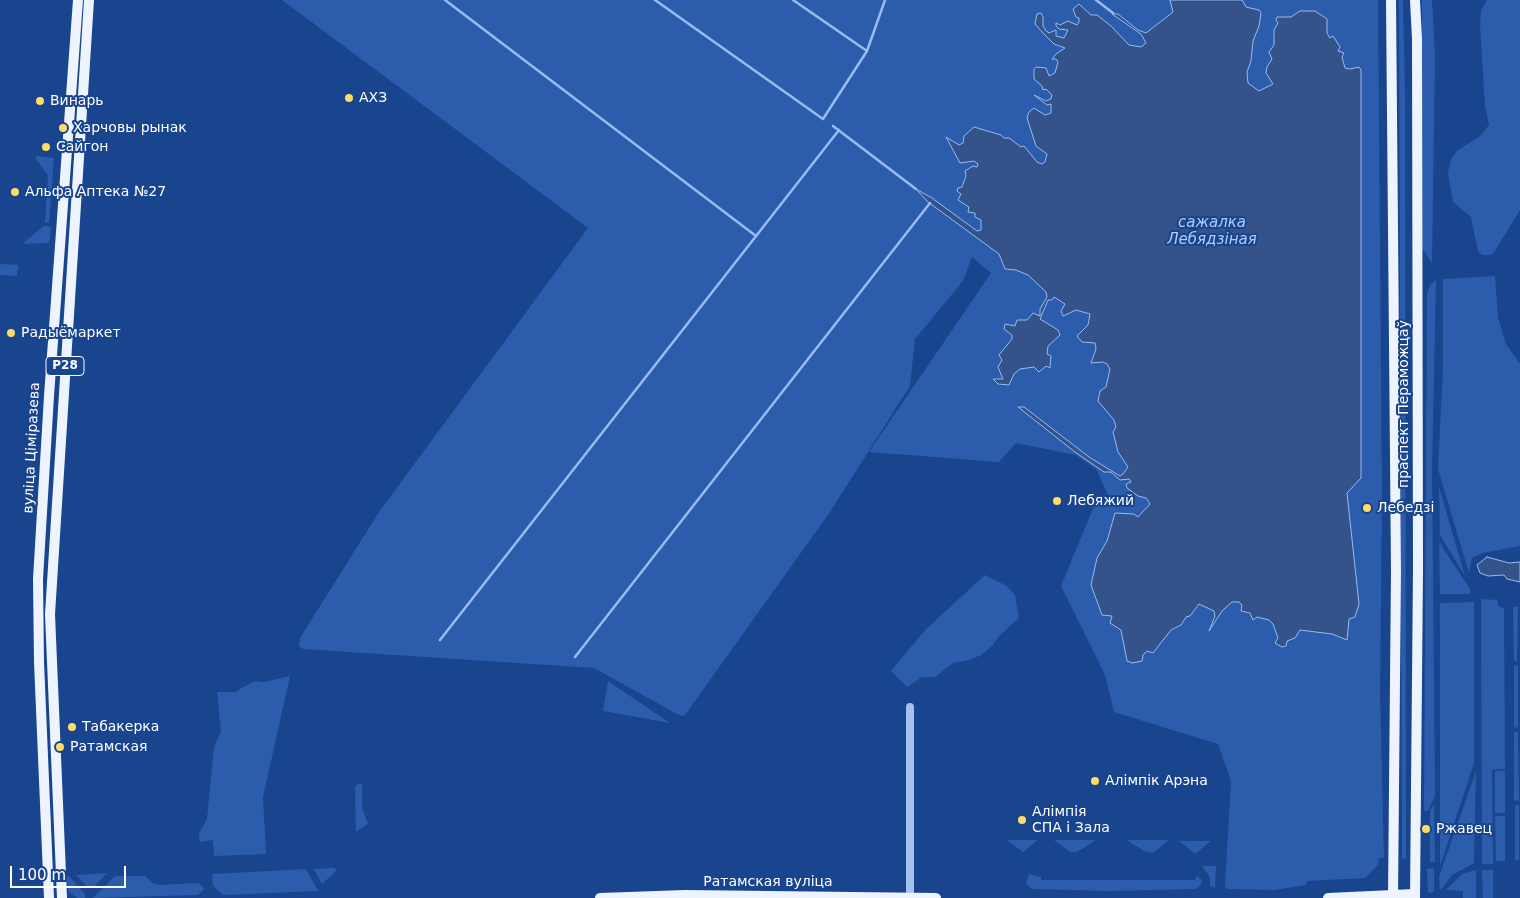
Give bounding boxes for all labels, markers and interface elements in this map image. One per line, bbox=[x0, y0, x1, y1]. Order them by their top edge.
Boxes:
place label: АХЗ bbox=[359, 90, 387, 106]
marker: АХЗ bbox=[343, 92, 355, 104]
place label: Винарь bbox=[50, 93, 104, 109]
marker: Винарь bbox=[34, 95, 46, 107]
place label: Харчовы рынак bbox=[73, 120, 187, 136]
marker: Харчовы рынак bbox=[57, 122, 69, 134]
place label: Сайгон bbox=[56, 139, 109, 155]
marker: Сайгон bbox=[40, 141, 52, 153]
place label: Альфа Аптека №27 bbox=[25, 184, 166, 200]
marker: Альфа Аптека №27 bbox=[9, 186, 21, 198]
water label: сажалка Лебядзіная bbox=[1167, 214, 1257, 249]
street label: праспект Пераможцаў bbox=[1396, 320, 1412, 488]
place label: Радыёмаркет bbox=[21, 325, 121, 341]
marker: Радыёмаркет bbox=[5, 327, 17, 339]
road number: Р28 bbox=[46, 356, 84, 376]
street label: вуліца Ціміразева bbox=[20, 382, 44, 514]
place label: Лебяжий bbox=[1067, 493, 1134, 509]
marker: Лебяжий bbox=[1051, 495, 1063, 507]
place label: Лебедзі bbox=[1377, 500, 1434, 516]
marker: Лебедзі bbox=[1361, 502, 1373, 514]
place label: Табакерка bbox=[82, 719, 159, 735]
marker: Табакерка bbox=[66, 721, 78, 733]
place label: Ратамская bbox=[70, 739, 147, 755]
marker: Ратамская bbox=[54, 741, 66, 753]
place label: Алімпік Арэна bbox=[1105, 773, 1208, 789]
marker: Алімпік Арэна bbox=[1089, 775, 1101, 787]
place label: Алімпія СПА і Зала bbox=[1032, 804, 1110, 836]
marker: Алімпія СПА і Зала bbox=[1016, 814, 1028, 826]
place label: Ржавец bbox=[1436, 821, 1492, 837]
marker: Ржавец bbox=[1420, 823, 1432, 835]
scale bar bbox=[12, 856, 129, 888]
text: 100 m bbox=[18, 866, 66, 884]
street label: Ратамская вуліца bbox=[703, 874, 833, 890]

